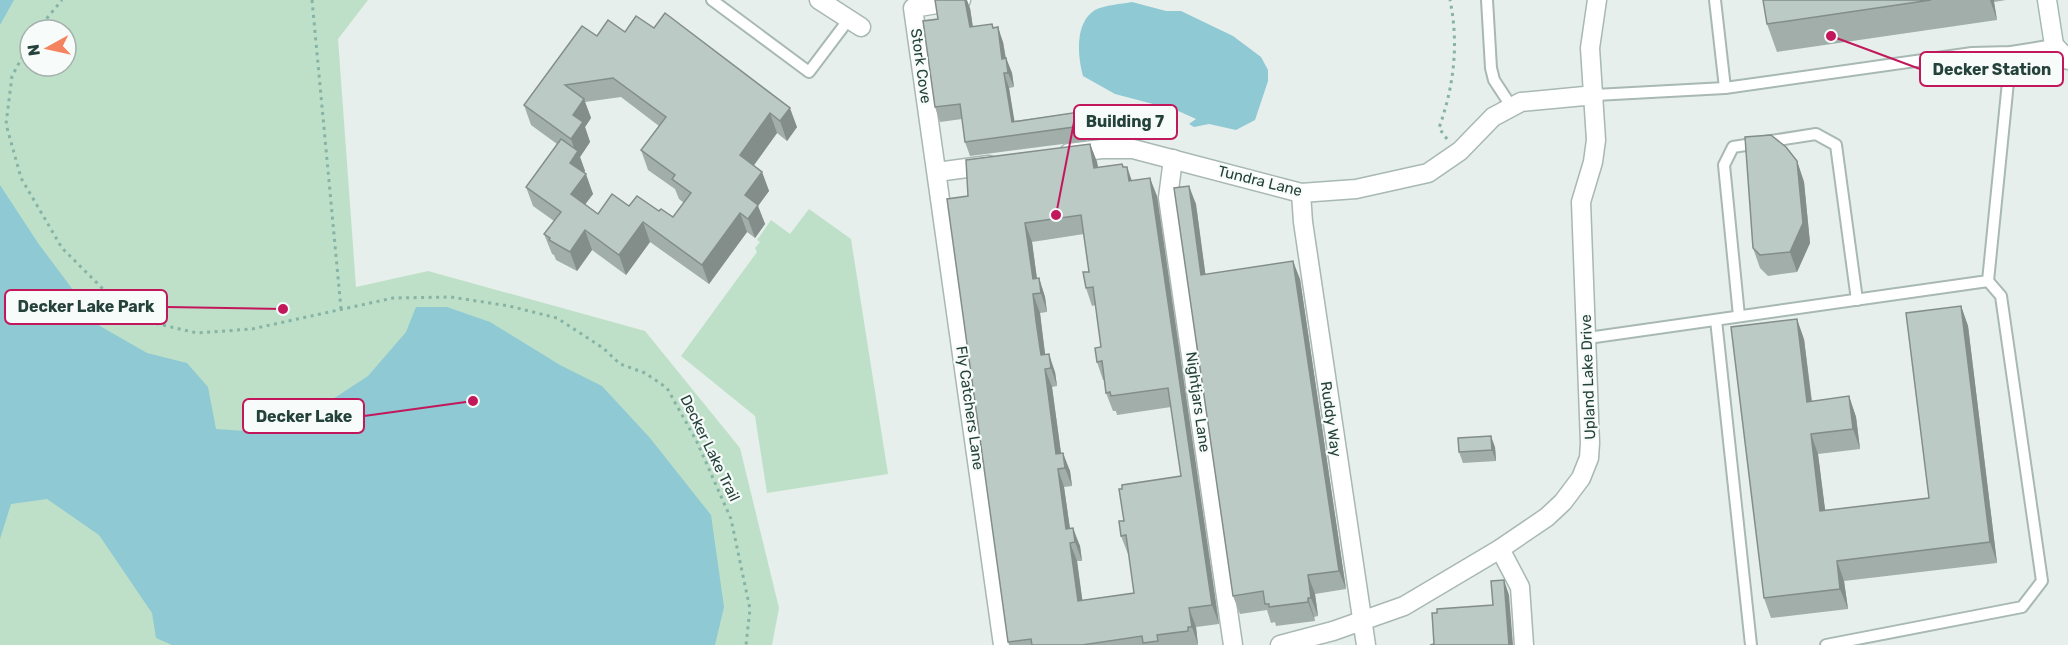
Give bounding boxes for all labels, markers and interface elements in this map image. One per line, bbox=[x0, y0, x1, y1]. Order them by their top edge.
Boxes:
north arrow bbox=[18, 18, 78, 78]
street label: Stork Cove bbox=[907, 27, 935, 105]
text: N bbox=[23, 43, 44, 57]
callout: Decker Station bbox=[1920, 52, 2063, 86]
text: Decker Station bbox=[1933, 60, 2051, 79]
callout: Building 7 bbox=[1074, 105, 1177, 139]
text: Building 7 bbox=[1086, 112, 1164, 131]
street label: Tundra Lane bbox=[1216, 162, 1304, 200]
callout: Decker Lake Park bbox=[5, 290, 167, 324]
text: Decker Lake Park bbox=[18, 297, 155, 316]
street label: Upland Lake Drive bbox=[1577, 314, 1599, 440]
street label: Fly Catchers Lane bbox=[952, 345, 988, 471]
street label: Nightjars Lane bbox=[1182, 351, 1214, 453]
street label: Ruddy Way bbox=[1317, 380, 1345, 458]
street label: Decker Lake Trail bbox=[676, 392, 744, 504]
callout: Decker Lake bbox=[243, 399, 364, 433]
text: Decker Lake bbox=[256, 407, 352, 426]

